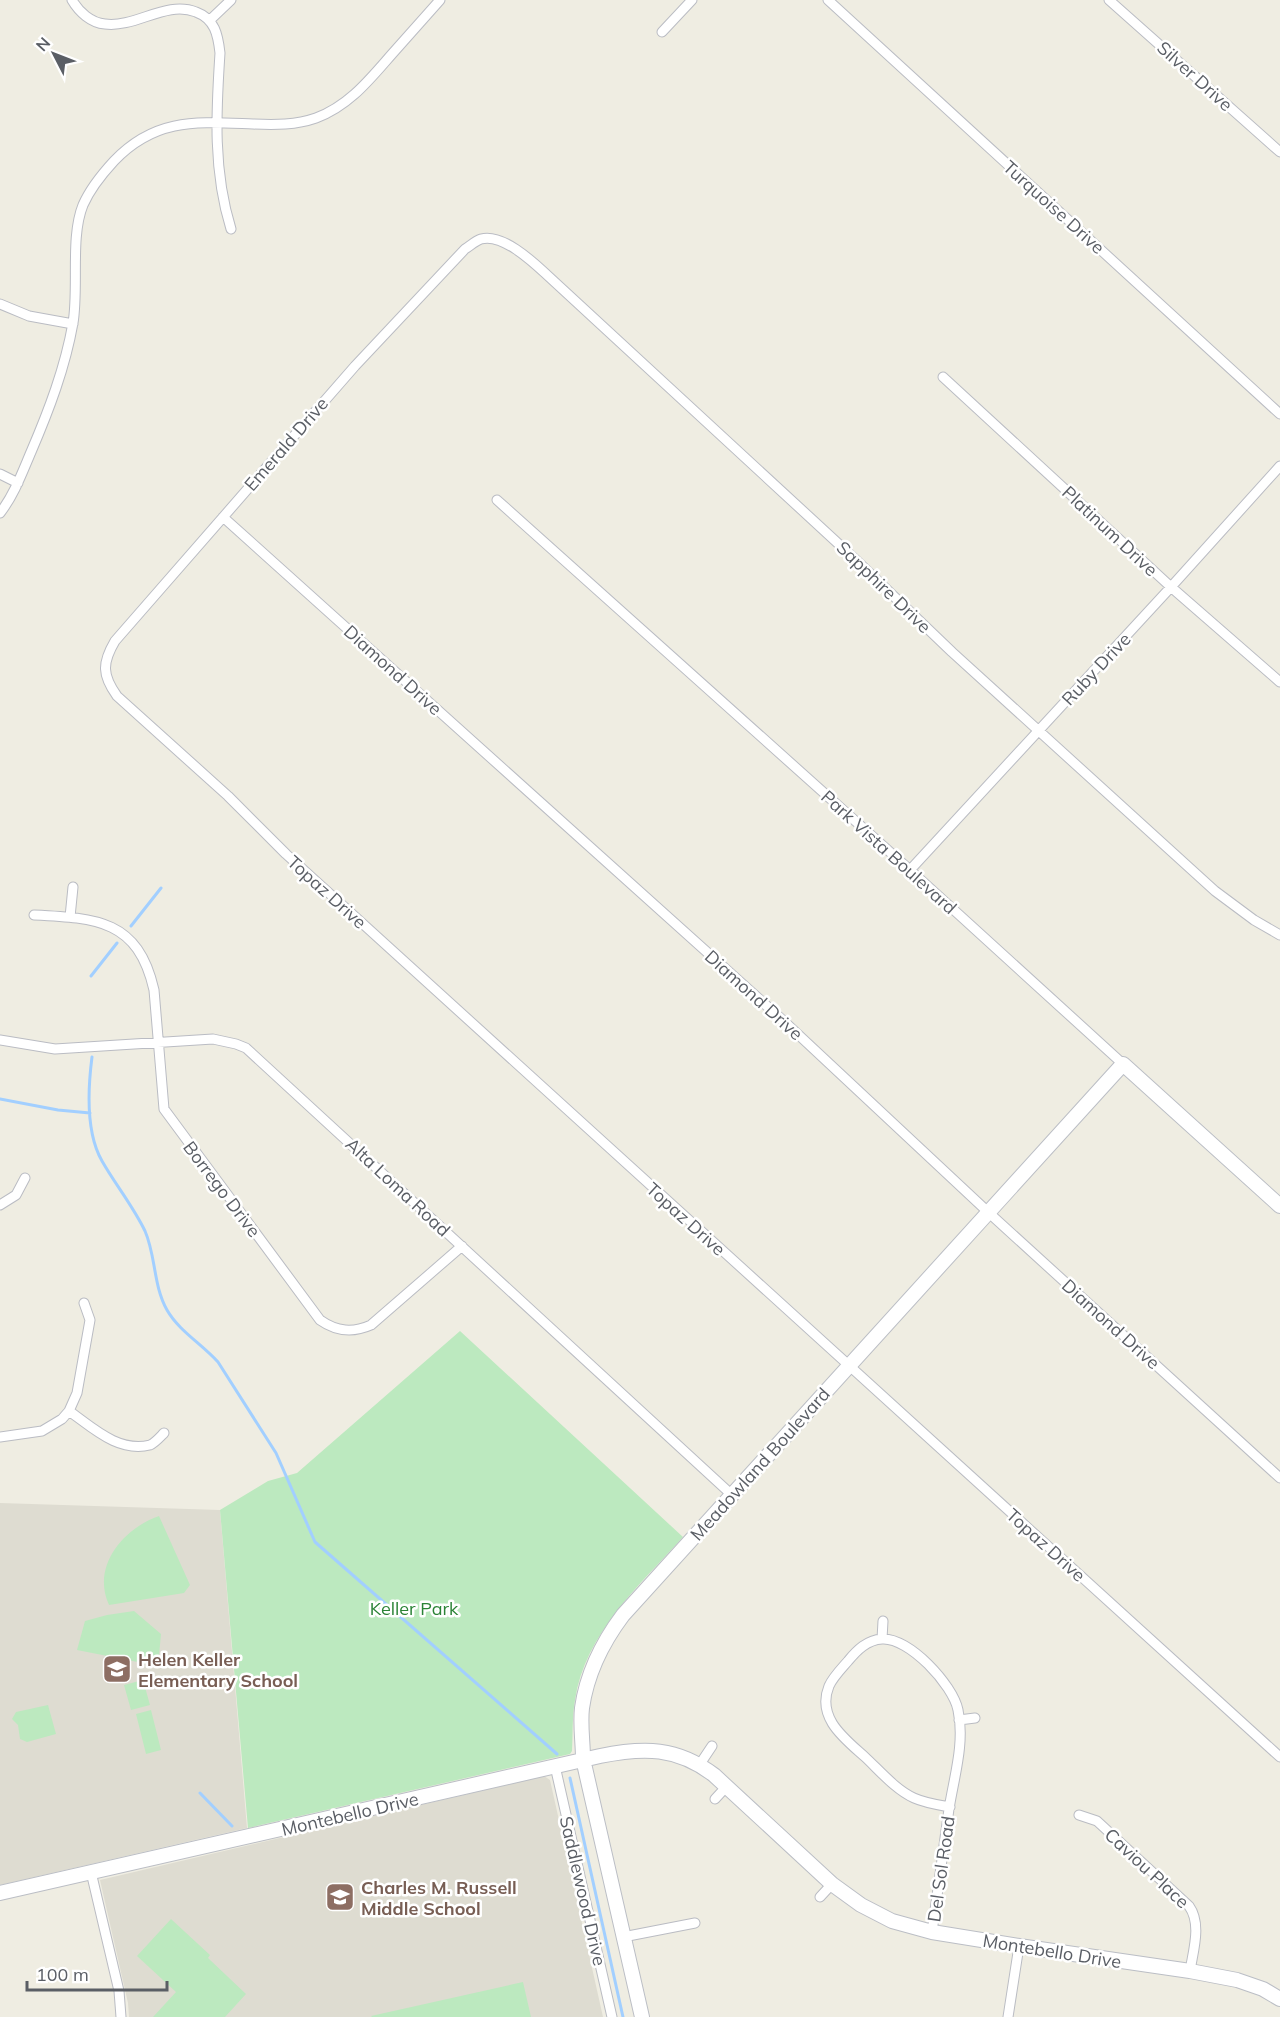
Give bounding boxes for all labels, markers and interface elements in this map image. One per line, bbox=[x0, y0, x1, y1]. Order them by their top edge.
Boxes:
north arrow bbox=[24, 24, 84, 84]
text: N bbox=[31, 33, 54, 55]
street label: Silver Drive bbox=[1152, 36, 1238, 116]
street label: Turquoise Drive bbox=[998, 155, 1110, 259]
street label: Emerald Drive bbox=[239, 392, 333, 496]
street label: Platinum Drive bbox=[1057, 481, 1163, 581]
street label: Sapphire Drive bbox=[832, 536, 936, 638]
street label: Diamond Drive bbox=[339, 620, 447, 720]
street label: Ruby Drive bbox=[1056, 628, 1136, 710]
street label: Park Vista Boulevard bbox=[817, 785, 961, 919]
street label: Topaz Drive bbox=[283, 850, 371, 934]
street label: Diamond Drive bbox=[700, 945, 808, 1045]
street label: Alta Loma Road bbox=[341, 1133, 455, 1241]
street label: Borrego Drive bbox=[178, 1136, 266, 1242]
street label: Topaz Drive bbox=[642, 1177, 730, 1261]
street label: Diamond Drive bbox=[1057, 1274, 1165, 1374]
street label: Meadowland Boulevard bbox=[685, 1383, 835, 1545]
street label: Topaz Drive bbox=[1002, 1503, 1090, 1587]
park label: Keller Park bbox=[370, 1597, 459, 1620]
place label: Helen Keller Elementary School bbox=[138, 1648, 298, 1692]
school or university icon: Helen Keller Elementary School bbox=[101, 1653, 133, 1685]
street label: Montebello Drive bbox=[279, 1787, 421, 1841]
street label: Saddlewood Drive bbox=[555, 1814, 611, 1968]
street label: Del Sol Road bbox=[922, 1815, 960, 1923]
street label: Caviou Place bbox=[1100, 1823, 1194, 1913]
place label: Charles M. Russell Middle School bbox=[361, 1876, 517, 1920]
school or university icon: Charles M. Russell Middle School bbox=[324, 1881, 356, 1913]
street label: Montebello Drive bbox=[981, 1929, 1123, 1973]
scale bar bbox=[27, 1954, 166, 1992]
text: 100 m bbox=[36, 1963, 89, 1986]

